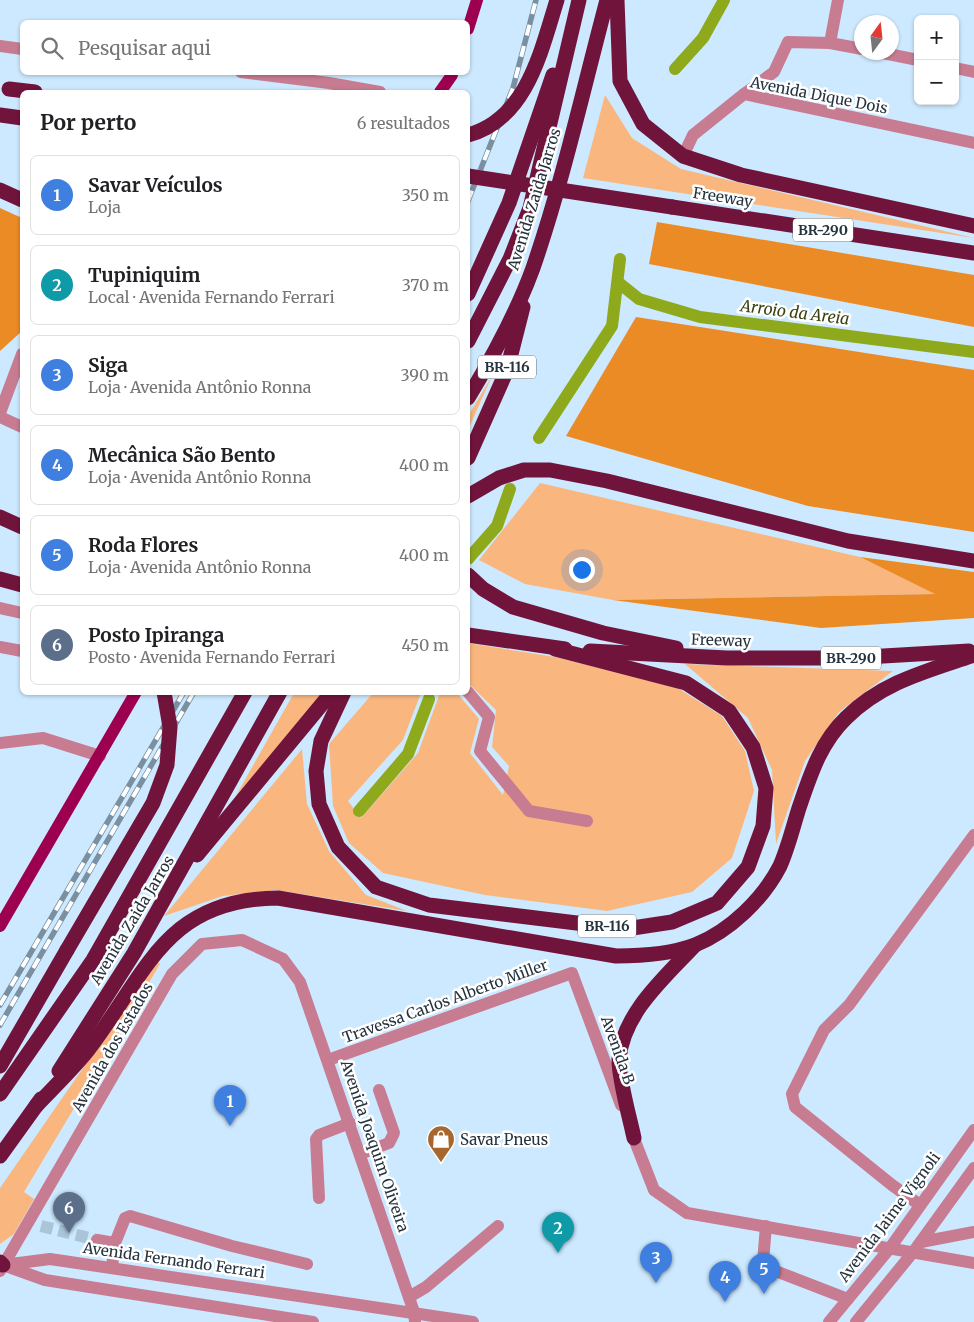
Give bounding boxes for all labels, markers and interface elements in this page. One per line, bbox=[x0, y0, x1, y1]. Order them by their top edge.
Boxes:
north arrow bbox=[854, 15, 899, 60]
map controls bbox=[914, 15, 959, 105]
button: + bbox=[914, 15, 959, 60]
search box bbox=[20, 20, 470, 75]
icon: search bbox=[38, 34, 66, 62]
text: Pesquisar aqui bbox=[78, 36, 211, 60]
button: − bbox=[914, 60, 959, 105]
street label: Avenida Dique Dois bbox=[748, 72, 889, 118]
text: Por perto bbox=[40, 109, 136, 136]
text: 6 resultados bbox=[357, 113, 450, 133]
street label: Avenida Zaida Jarros bbox=[503, 126, 565, 273]
text: Savar Veículos bbox=[88, 173, 223, 197]
street label: Freeway bbox=[692, 183, 755, 211]
text: 1 bbox=[53, 185, 61, 205]
text: 350 m bbox=[402, 185, 449, 205]
text: Loja bbox=[88, 197, 121, 217]
road number: BR-290 bbox=[793, 218, 853, 242]
text: Tupiniquim bbox=[88, 263, 200, 287]
text: 2 bbox=[52, 275, 62, 295]
text: 370 m bbox=[402, 275, 449, 295]
text: Local · Avenida Fernando Ferrari bbox=[88, 287, 335, 307]
water label: Arroio da Areia bbox=[738, 295, 850, 329]
text: Siga bbox=[88, 353, 128, 377]
road number: BR-116 bbox=[478, 356, 536, 378]
text: 3 bbox=[52, 365, 62, 385]
text: 390 m bbox=[401, 365, 449, 385]
text: Loja · Avenida Antônio Ronna bbox=[88, 377, 311, 397]
text: Mecânica São Bento bbox=[88, 443, 275, 467]
text: 4 bbox=[52, 455, 62, 475]
text: 400 m bbox=[399, 455, 449, 475]
text: Loja · Avenida Antônio Ronna bbox=[88, 467, 311, 487]
text: Roda Flores bbox=[88, 533, 198, 557]
text: 5 bbox=[52, 545, 62, 565]
text: 400 m bbox=[399, 545, 449, 565]
text: Loja · Avenida Antônio Ronna bbox=[88, 557, 311, 577]
your location bbox=[569, 557, 595, 583]
text: Posto Ipiranga bbox=[88, 623, 224, 647]
street label: Freeway bbox=[691, 629, 752, 651]
text: 6 bbox=[52, 635, 62, 655]
text: 450 m bbox=[401, 635, 449, 655]
road number: BR-290 bbox=[821, 646, 881, 670]
text: Posto · Avenida Fernando Ferrari bbox=[88, 647, 335, 667]
street label: Avenida Zaida Jarros bbox=[85, 852, 178, 989]
road number: BR-116 bbox=[578, 914, 636, 938]
street label: Travessa Carlos Alberto Miller bbox=[340, 955, 550, 1047]
street label: Avenida dos Estados bbox=[67, 979, 157, 1116]
street label: Avenida B bbox=[597, 1012, 639, 1087]
street label: Avenida Joaquim Oliveira bbox=[336, 1057, 413, 1235]
pin: 1 bbox=[214, 1085, 246, 1126]
shop icon: Savar Pneus bbox=[426, 1124, 456, 1163]
place label: Savar Pneus bbox=[460, 1130, 548, 1149]
street label: Avenida Jaime Vignoli bbox=[833, 1148, 944, 1286]
pin: 6 bbox=[53, 1192, 85, 1233]
pin: 2 bbox=[542, 1212, 574, 1253]
street label: Avenida Fernando Ferrari bbox=[81, 1238, 266, 1282]
pin: 3 bbox=[640, 1242, 672, 1283]
pin: 5 bbox=[748, 1253, 780, 1294]
pin: 4 bbox=[709, 1261, 741, 1302]

